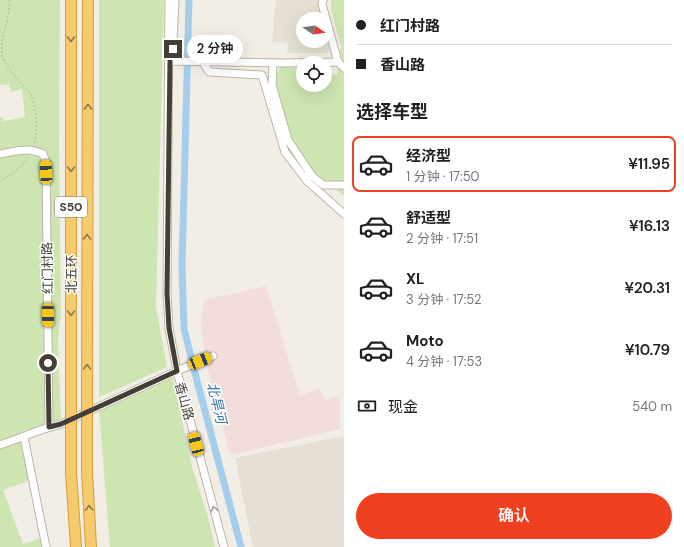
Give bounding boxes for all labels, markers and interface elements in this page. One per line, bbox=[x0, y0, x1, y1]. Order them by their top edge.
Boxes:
north arrow bbox=[296, 12, 332, 48]
map controls bbox=[296, 12, 332, 92]
text: 红门村路 bbox=[380, 16, 440, 36]
callout: 2 分钟 bbox=[187, 35, 243, 63]
one-way arrow bbox=[67, 36, 75, 42]
route end bbox=[164, 40, 182, 58]
text: 2 分钟 bbox=[197, 40, 233, 57]
text: 香山路 bbox=[380, 55, 425, 75]
button: locate bbox=[296, 56, 332, 92]
text: 选择车型 bbox=[356, 100, 428, 124]
one-way arrow bbox=[84, 104, 92, 110]
icon: car bbox=[358, 146, 394, 182]
text: 经济型 bbox=[406, 146, 451, 166]
text: ¥11.95 bbox=[628, 154, 670, 174]
car bbox=[39, 160, 53, 184]
one-way arrow bbox=[67, 166, 75, 172]
text: 1 分钟 · 17:50 bbox=[406, 168, 479, 185]
road number: S50 bbox=[55, 197, 87, 217]
icon: car bbox=[358, 208, 394, 244]
text: 舒适型 bbox=[406, 208, 451, 228]
text: ¥16.13 bbox=[629, 216, 670, 236]
text: 2 分钟 · 17:51 bbox=[406, 230, 478, 247]
one-way arrow bbox=[83, 234, 91, 240]
street label: 红门村路 bbox=[39, 242, 56, 294]
street label: 北五环 bbox=[63, 254, 80, 294]
text: XL bbox=[406, 269, 424, 289]
icon: car bbox=[358, 270, 394, 306]
text: ¥20.31 bbox=[624, 278, 670, 298]
text: 3 分钟 · 17:52 bbox=[406, 291, 481, 308]
car bbox=[42, 303, 54, 327]
one-way arrow bbox=[67, 310, 75, 316]
text: Moto bbox=[406, 331, 444, 351]
icon: car bbox=[358, 332, 394, 368]
text: ¥10.79 bbox=[625, 340, 670, 360]
car bbox=[187, 351, 213, 371]
text: 4 分钟 · 17:53 bbox=[406, 353, 482, 370]
route start bbox=[39, 354, 57, 372]
one-way arrow bbox=[83, 364, 91, 370]
street label: 香山路 bbox=[171, 380, 198, 422]
water label: 北旱河 bbox=[203, 380, 232, 428]
icon: cash bbox=[356, 395, 378, 417]
text: 现金 bbox=[388, 397, 418, 417]
text: 540 m bbox=[632, 398, 672, 415]
car bbox=[187, 431, 205, 457]
button: 确认 bbox=[356, 493, 672, 539]
one-way arrow bbox=[84, 505, 93, 511]
one-way arrow bbox=[210, 506, 219, 513]

